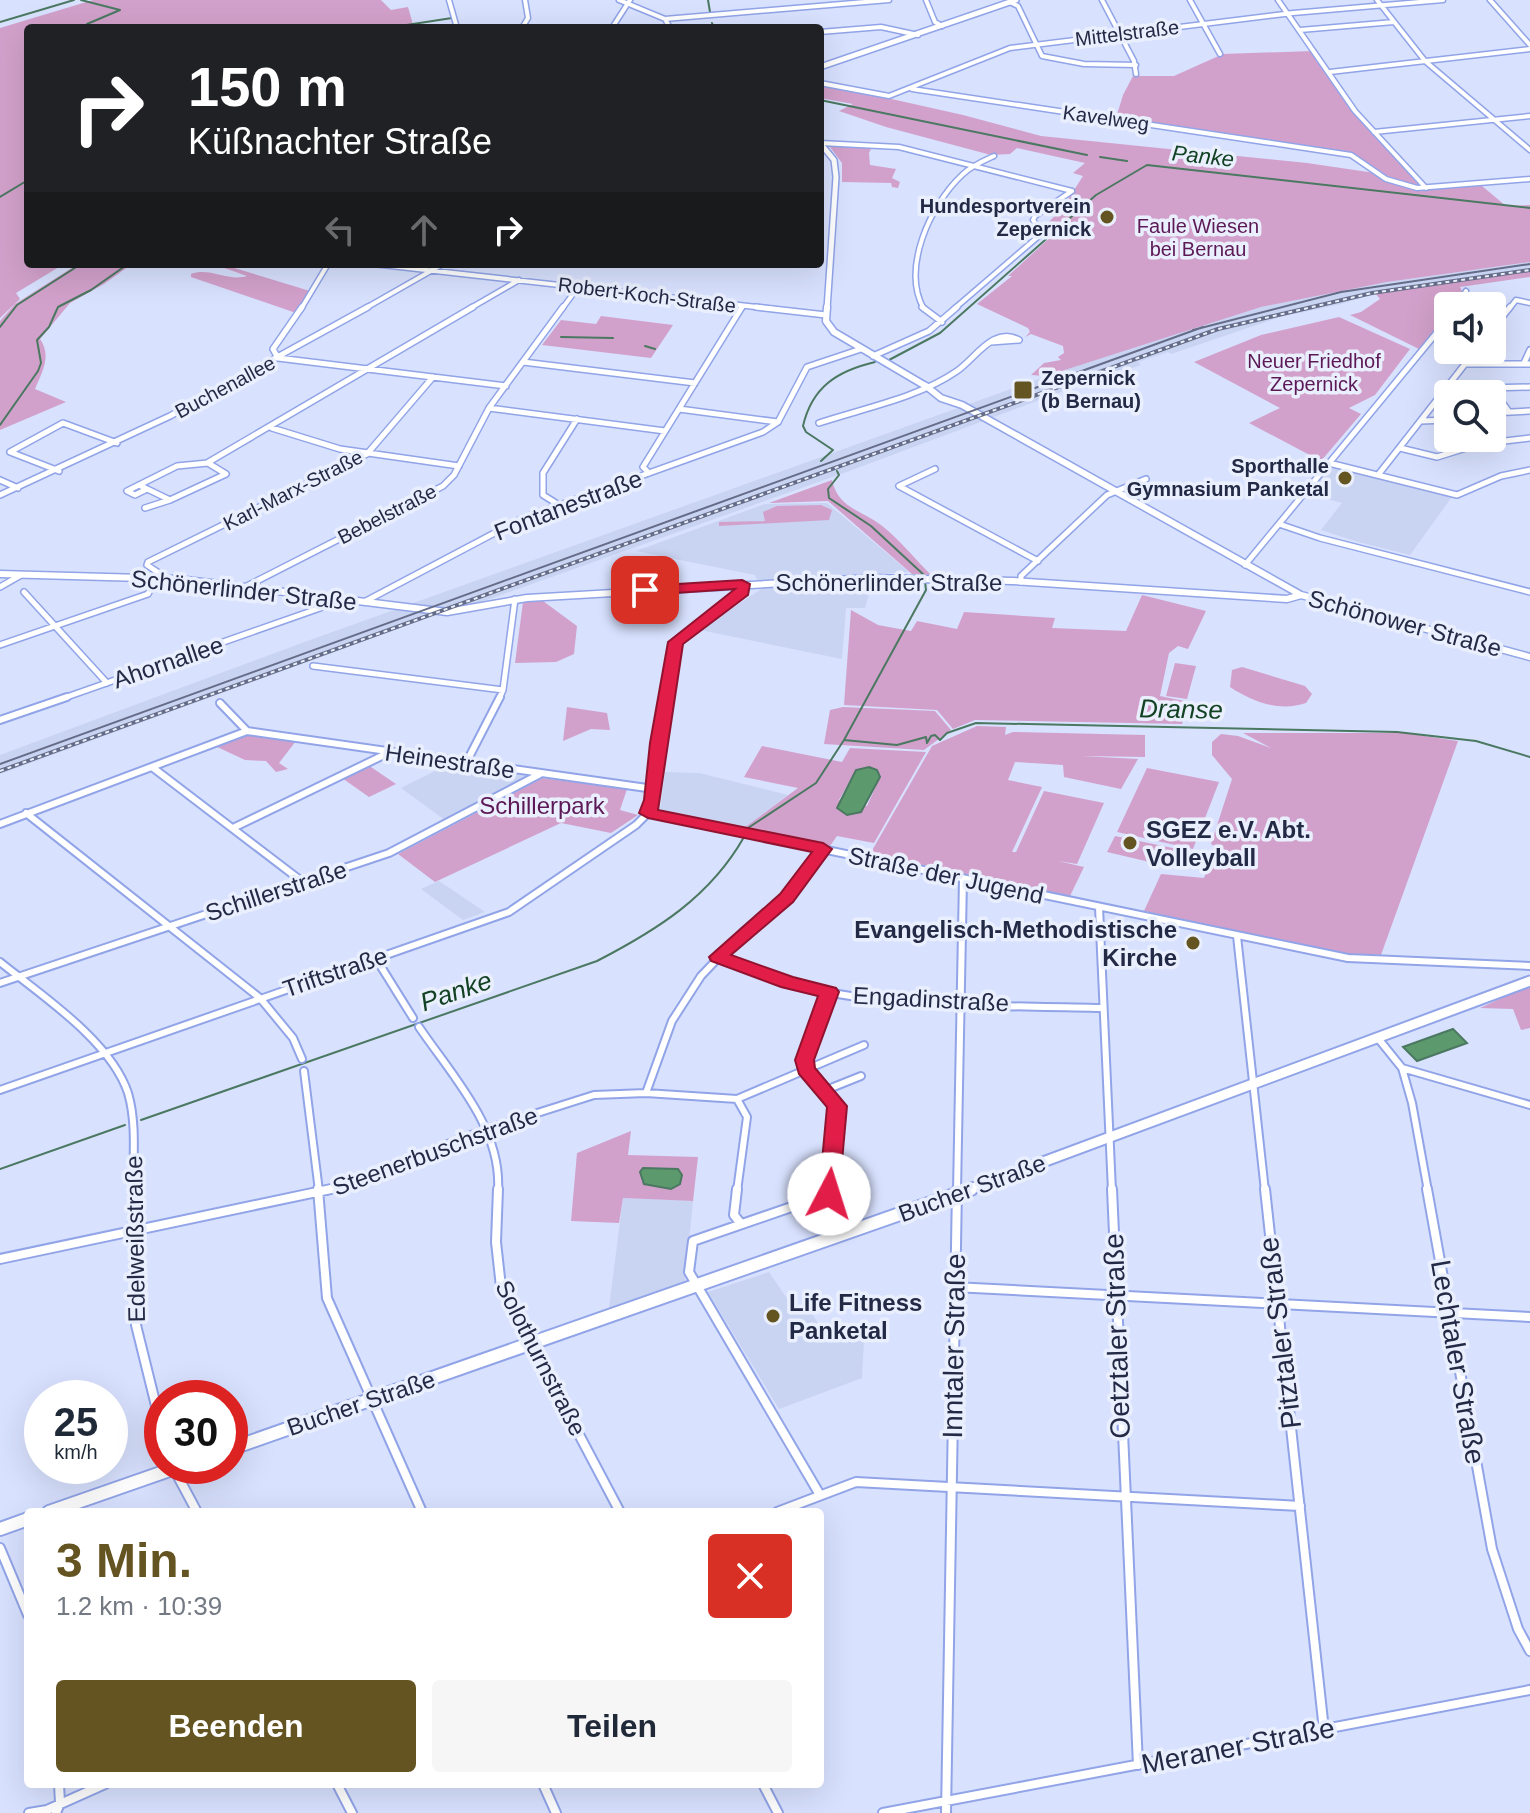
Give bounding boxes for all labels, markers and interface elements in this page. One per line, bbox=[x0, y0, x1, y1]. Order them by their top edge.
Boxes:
street label: Mittelstraße bbox=[1074, 16, 1180, 50]
text: 150 m bbox=[188, 55, 347, 118]
icon: right bbox=[56, 56, 160, 160]
street label: Kavelweg bbox=[1062, 101, 1150, 135]
text: Küßnachter Straße bbox=[188, 121, 492, 162]
water label: Panke bbox=[1171, 140, 1235, 172]
place label: Hundesportverein Zepernick bbox=[920, 195, 1092, 240]
icon: left bbox=[318, 208, 362, 252]
icon: ahead bbox=[402, 208, 446, 252]
icon: right bbox=[486, 208, 530, 252]
marker: Hundesportverein Zepernick bbox=[1098, 208, 1116, 226]
park label: Faule Wiesen bei Bernau bbox=[1137, 215, 1259, 260]
street label: Robert-Koch-Straße bbox=[557, 273, 737, 317]
map controls bbox=[1434, 292, 1506, 452]
button: sound bbox=[1434, 292, 1506, 364]
park label: Neuer Friedhof Zepernick bbox=[1247, 350, 1381, 395]
street label: Buchenallee bbox=[171, 351, 279, 423]
place label: Zepernick (b Bernau) bbox=[1041, 367, 1141, 412]
marker: Zepernick (b Bernau) bbox=[1012, 379, 1034, 401]
button: search bbox=[1434, 380, 1506, 452]
street label: Karl-Marx-Straße bbox=[220, 445, 366, 535]
place label: Sporthalle Gymnasium Panketal bbox=[1127, 455, 1329, 500]
street label: Fontanestraße bbox=[490, 464, 646, 546]
marker: Sporthalle Gymnasium Panketal bbox=[1336, 469, 1354, 487]
street label: Bebelstraße bbox=[334, 480, 440, 548]
pin bbox=[611, 556, 679, 624]
street label: Schönerlinder Straße bbox=[130, 565, 358, 615]
icon: arrive bbox=[623, 568, 667, 612]
street label: Schönerlinder Straße bbox=[776, 569, 1002, 596]
street label: Schönower Straße bbox=[1306, 584, 1504, 662]
street label: Ahornallee bbox=[109, 631, 227, 693]
water label: Dranse bbox=[1139, 693, 1223, 725]
street label: Heinestraße bbox=[383, 739, 517, 783]
park label: Schillerpark bbox=[479, 792, 606, 819]
place label: SGEZ e.V. Abt. Volleyball bbox=[1146, 816, 1311, 871]
marker: SGEZ e.V. Abt. Volleyball bbox=[1121, 834, 1139, 852]
street label: Straße der Jugend bbox=[846, 841, 1046, 909]
street label: Schillerstraße bbox=[202, 855, 350, 927]
place label: Evangelisch-Methodistische Kirche bbox=[854, 916, 1177, 971]
marker: Evangelisch-Methodistische Kirche bbox=[1184, 934, 1202, 952]
street label: Triftstraße bbox=[279, 942, 391, 1002]
water label: Panke bbox=[416, 965, 496, 1017]
street label: Engadinstraße bbox=[852, 981, 1010, 1017]
street label: Steenerbuschstraße bbox=[329, 1101, 541, 1201]
street label: Bucher Straße bbox=[895, 1149, 1049, 1227]
position arrow bbox=[787, 1152, 871, 1236]
street label: Edelweißstraße bbox=[120, 1155, 150, 1323]
street label: Oetztaler Straße bbox=[1098, 1233, 1136, 1439]
street label: Pitztaler Straße bbox=[1253, 1235, 1307, 1431]
street label: Inntaler Straße bbox=[937, 1253, 971, 1439]
street label: Lechtaler Straße bbox=[1425, 1257, 1491, 1467]
street label: Solothurnstraße bbox=[490, 1276, 592, 1440]
place label: Life Fitness Panketal bbox=[789, 1289, 922, 1344]
marker: Life Fitness Panketal bbox=[764, 1307, 782, 1325]
street label: Bucher Straße bbox=[283, 1365, 439, 1441]
speed limit sign: 30 bbox=[144, 1380, 248, 1484]
text: 25 bbox=[54, 1400, 98, 1444]
text: km/h bbox=[54, 1441, 98, 1463]
text: 3 Min. bbox=[56, 1534, 192, 1587]
button: close bbox=[708, 1534, 792, 1618]
text: 1.2 km · 10:39 bbox=[56, 1591, 222, 1621]
button: Beenden bbox=[56, 1680, 416, 1772]
button: Teilen bbox=[432, 1680, 792, 1772]
street label: Meraner Straße bbox=[1139, 1712, 1337, 1780]

